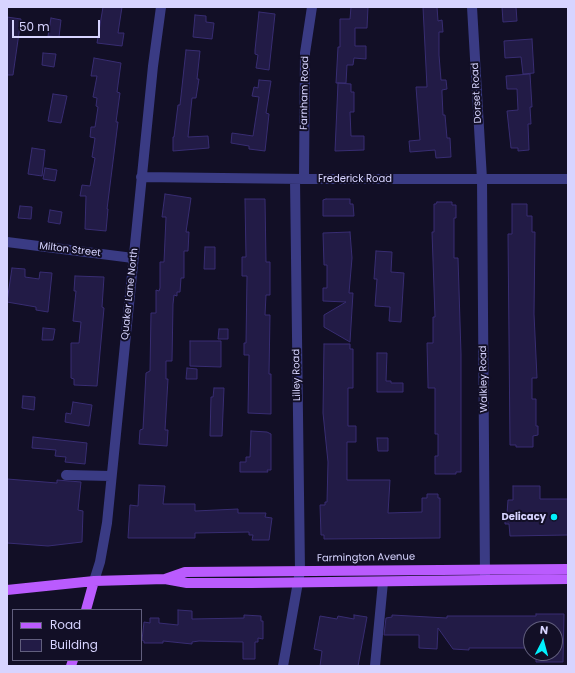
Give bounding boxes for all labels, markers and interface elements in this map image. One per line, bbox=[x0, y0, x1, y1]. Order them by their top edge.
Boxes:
scale bar bbox=[14, 12, 102, 38]
text: 50 m bbox=[19, 18, 50, 35]
street label: Farnham Road bbox=[298, 56, 312, 130]
street label: Dorset Road bbox=[469, 62, 485, 124]
street label: Frederick Road bbox=[318, 173, 392, 185]
street label: Milton Street bbox=[39, 240, 101, 260]
street label: Quaker Lane North bbox=[119, 247, 141, 341]
street label: Walkley Road bbox=[477, 345, 491, 413]
street label: Lilley Road bbox=[291, 349, 303, 401]
place label: Delicacy bbox=[501, 511, 546, 523]
marker: Delicacy bbox=[549, 512, 559, 522]
street label: Farmington Avenue bbox=[317, 551, 415, 565]
legend bbox=[12, 609, 142, 661]
text: Road bbox=[50, 616, 81, 633]
north arrow bbox=[523, 621, 563, 661]
text: N bbox=[539, 622, 549, 638]
text: Building bbox=[50, 636, 98, 653]

